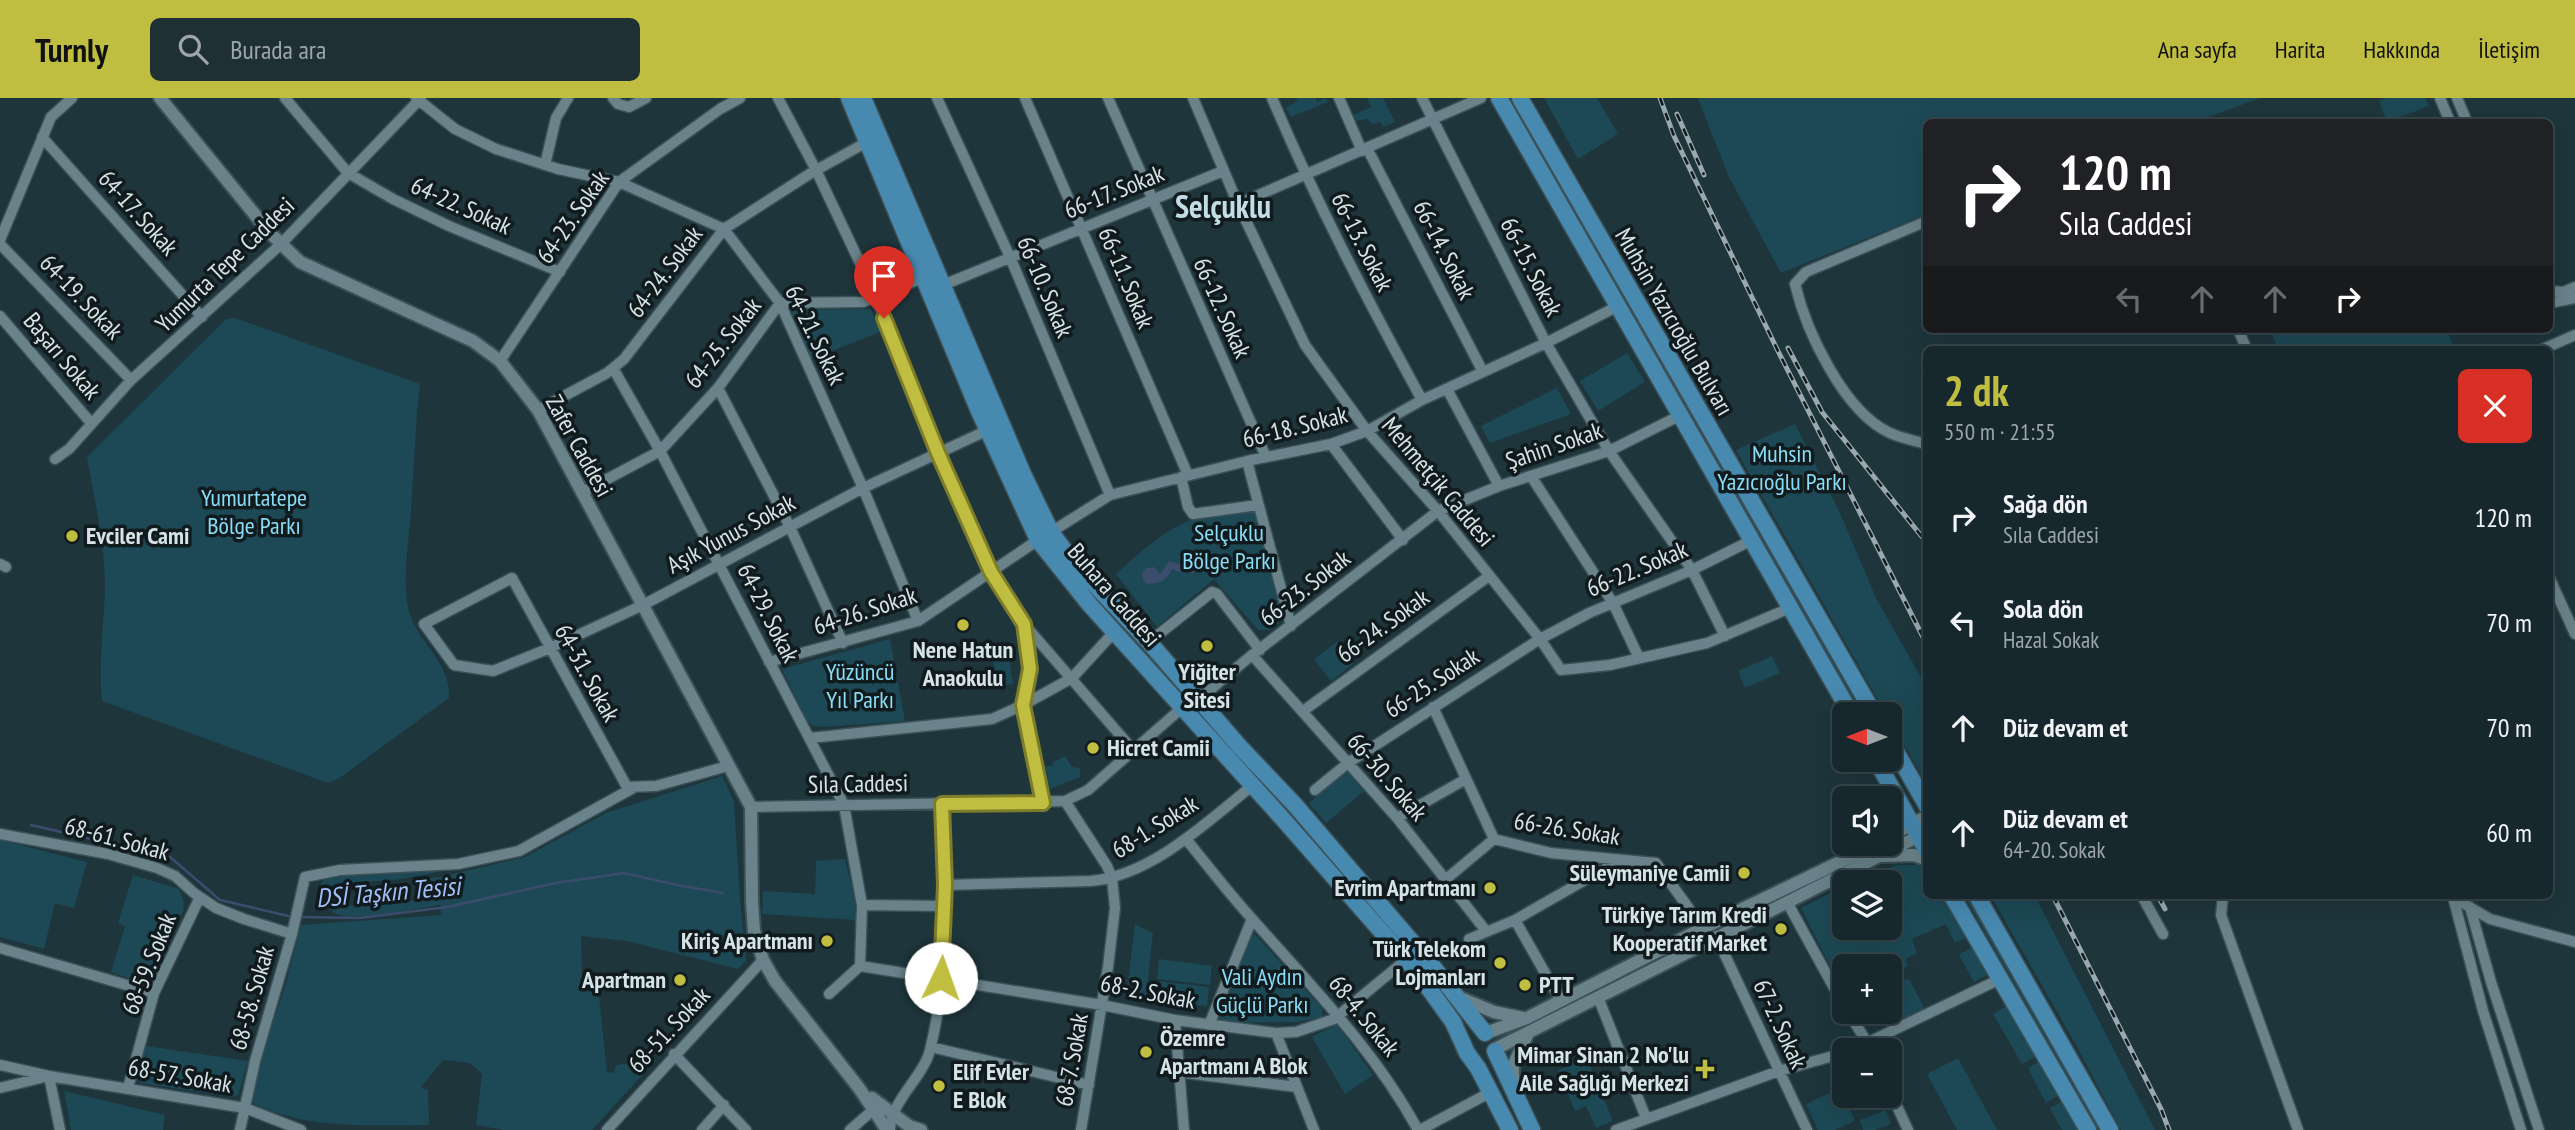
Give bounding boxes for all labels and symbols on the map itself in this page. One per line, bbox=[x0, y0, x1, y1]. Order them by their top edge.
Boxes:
street label: 66-17. Sokak bbox=[1059, 157, 1169, 226]
street label: 64-17. Sokak bbox=[92, 163, 185, 262]
street label: 64-23. Sokak bbox=[529, 164, 616, 269]
street label: 64-22. Sokak bbox=[406, 170, 517, 242]
district label: Selçuklu bbox=[1175, 185, 1271, 227]
street label: 66-13. Sokak bbox=[1324, 187, 1401, 297]
street label: Yumurta Tepe Caddesi bbox=[149, 190, 301, 339]
street label: 66-14. Sokak bbox=[1406, 195, 1483, 305]
street label: 66-15. Sokak bbox=[1493, 212, 1570, 322]
street label: 64-24. Sokak bbox=[620, 219, 710, 324]
street label: 66-11. Sokak bbox=[1091, 223, 1162, 334]
street label: Muhsin Yazıcıoğlu Bulvarı bbox=[1608, 223, 1741, 421]
street label: 66-10. Sokak bbox=[1010, 232, 1081, 343]
pin bbox=[854, 246, 914, 318]
street label: 64-19. Sokak bbox=[33, 247, 130, 346]
street label: 66-12. Sokak bbox=[1187, 253, 1259, 364]
street label: 64-21. Sokak bbox=[778, 280, 853, 390]
street label: 64-25. Sokak bbox=[678, 291, 768, 394]
street label: Başarı Sokak bbox=[17, 306, 108, 406]
street label: Zafer Caddesi bbox=[539, 389, 620, 502]
street label: 66-18. Sokak bbox=[1239, 398, 1351, 454]
street label: Mehmetçik Caddesi bbox=[1375, 411, 1502, 553]
street label: Şahin Sokak bbox=[1501, 414, 1607, 476]
park label: Muhsin Yazıcıoğlu Parkı bbox=[1717, 438, 1847, 497]
park label: Yumurtatepe Bölge Parkı bbox=[201, 482, 307, 541]
street label: Aşık Yunus Sokak bbox=[661, 486, 801, 580]
park label: Selçuklu Bölge Parkı bbox=[1182, 517, 1276, 576]
place label: Evciler Cami bbox=[86, 520, 189, 551]
marker: Evciler Cami bbox=[64, 528, 80, 544]
street label: 66-22. Sokak bbox=[1582, 533, 1693, 604]
street label: Buhara Caddesi bbox=[1061, 536, 1168, 653]
street label: 66-23. Sokak bbox=[1253, 542, 1357, 633]
street label: 64-29. Sokak bbox=[730, 558, 807, 668]
street label: 64-26. Sokak bbox=[809, 579, 921, 642]
street label: 66-24. Sokak bbox=[1330, 581, 1436, 670]
marker: Nene Hatun Anaokulu bbox=[955, 617, 971, 633]
street label: 64-31. Sokak bbox=[548, 619, 627, 728]
place label: Nene Hatun Anaokulu bbox=[913, 634, 1013, 693]
marker: Yiğiter Sitesi bbox=[1199, 638, 1215, 654]
street label: 66-25. Sokak bbox=[1378, 640, 1486, 725]
park label: Yüzüncü Yıl Parkı bbox=[826, 656, 894, 715]
place label: Yiğiter Sitesi bbox=[1177, 656, 1237, 715]
north arrow bbox=[1832, 702, 1902, 772]
street label: 66-30. Sokak bbox=[1341, 726, 1435, 828]
place label: Hicret Camii bbox=[1107, 732, 1210, 763]
marker: Hicret Camii bbox=[1085, 740, 1101, 756]
street label: Sıla Caddesi bbox=[808, 767, 908, 800]
street label: 68-1. Sokak bbox=[1106, 788, 1204, 865]
street label: 66-26. Sokak bbox=[1512, 805, 1623, 852]
street label: 68-61. Sokak bbox=[62, 810, 173, 867]
place label: Süleymaniye Camii bbox=[1570, 857, 1730, 888]
marker: Süleymaniye Camii bbox=[1736, 865, 1752, 881]
water label: DSİ Taşkın Tesisi bbox=[314, 868, 465, 914]
place label: Evrim Apartmanı bbox=[1334, 872, 1476, 903]
marker: Evrim Apartmanı bbox=[1482, 880, 1498, 896]
place label: Türkiye Tarım Kredi Kooperatif Market bbox=[1601, 899, 1767, 958]
street label: 68-59. Sokak bbox=[114, 908, 183, 1019]
marker: Türkiye Tarım Kredi Kooperatif Market bbox=[1773, 921, 1789, 937]
place label: Kiriş Apartmanı bbox=[681, 925, 813, 956]
marker: Kiriş Apartmanı bbox=[819, 933, 835, 949]
place label: Türk Telekom Lojmanları bbox=[1373, 933, 1486, 992]
position arrow bbox=[904, 941, 978, 1015]
street label: 68-58. Sokak bbox=[222, 942, 281, 1053]
marker: Türk Telekom Lojmanları bbox=[1492, 955, 1508, 971]
park label: Vali Aydın Güçlü Parkı bbox=[1216, 961, 1308, 1020]
place label: Apartman bbox=[581, 964, 666, 995]
street label: 68-2. Sokak bbox=[1098, 967, 1199, 1016]
street label: 68-4. Sokak bbox=[1322, 969, 1407, 1063]
place label: PTT bbox=[1539, 969, 1574, 1000]
marker: Apartman bbox=[672, 972, 688, 988]
street label: 67-2. Sokak bbox=[1746, 974, 1815, 1074]
marker: PTT bbox=[1517, 977, 1533, 993]
street label: 68-51. Sokak bbox=[621, 980, 717, 1079]
street label: 68-7. Sokak bbox=[1048, 1010, 1095, 1109]
place label: Özemre Apartmanı A Blok bbox=[1159, 1022, 1308, 1081]
place label: Mimar Sinan 2 No'lu Aile Sağlığı Merkezi bbox=[1517, 1039, 1689, 1098]
marker: Özemre Apartmanı A Blok bbox=[1138, 1044, 1154, 1060]
street label: 68-57. Sokak bbox=[126, 1051, 235, 1100]
place label: Elif Evler E Blok bbox=[953, 1056, 1030, 1115]
marker: Mimar Sinan 2 No'lu Aile Sağlığı Merkezi bbox=[1695, 1059, 1715, 1079]
marker: Elif Evler E Blok bbox=[931, 1078, 947, 1094]

